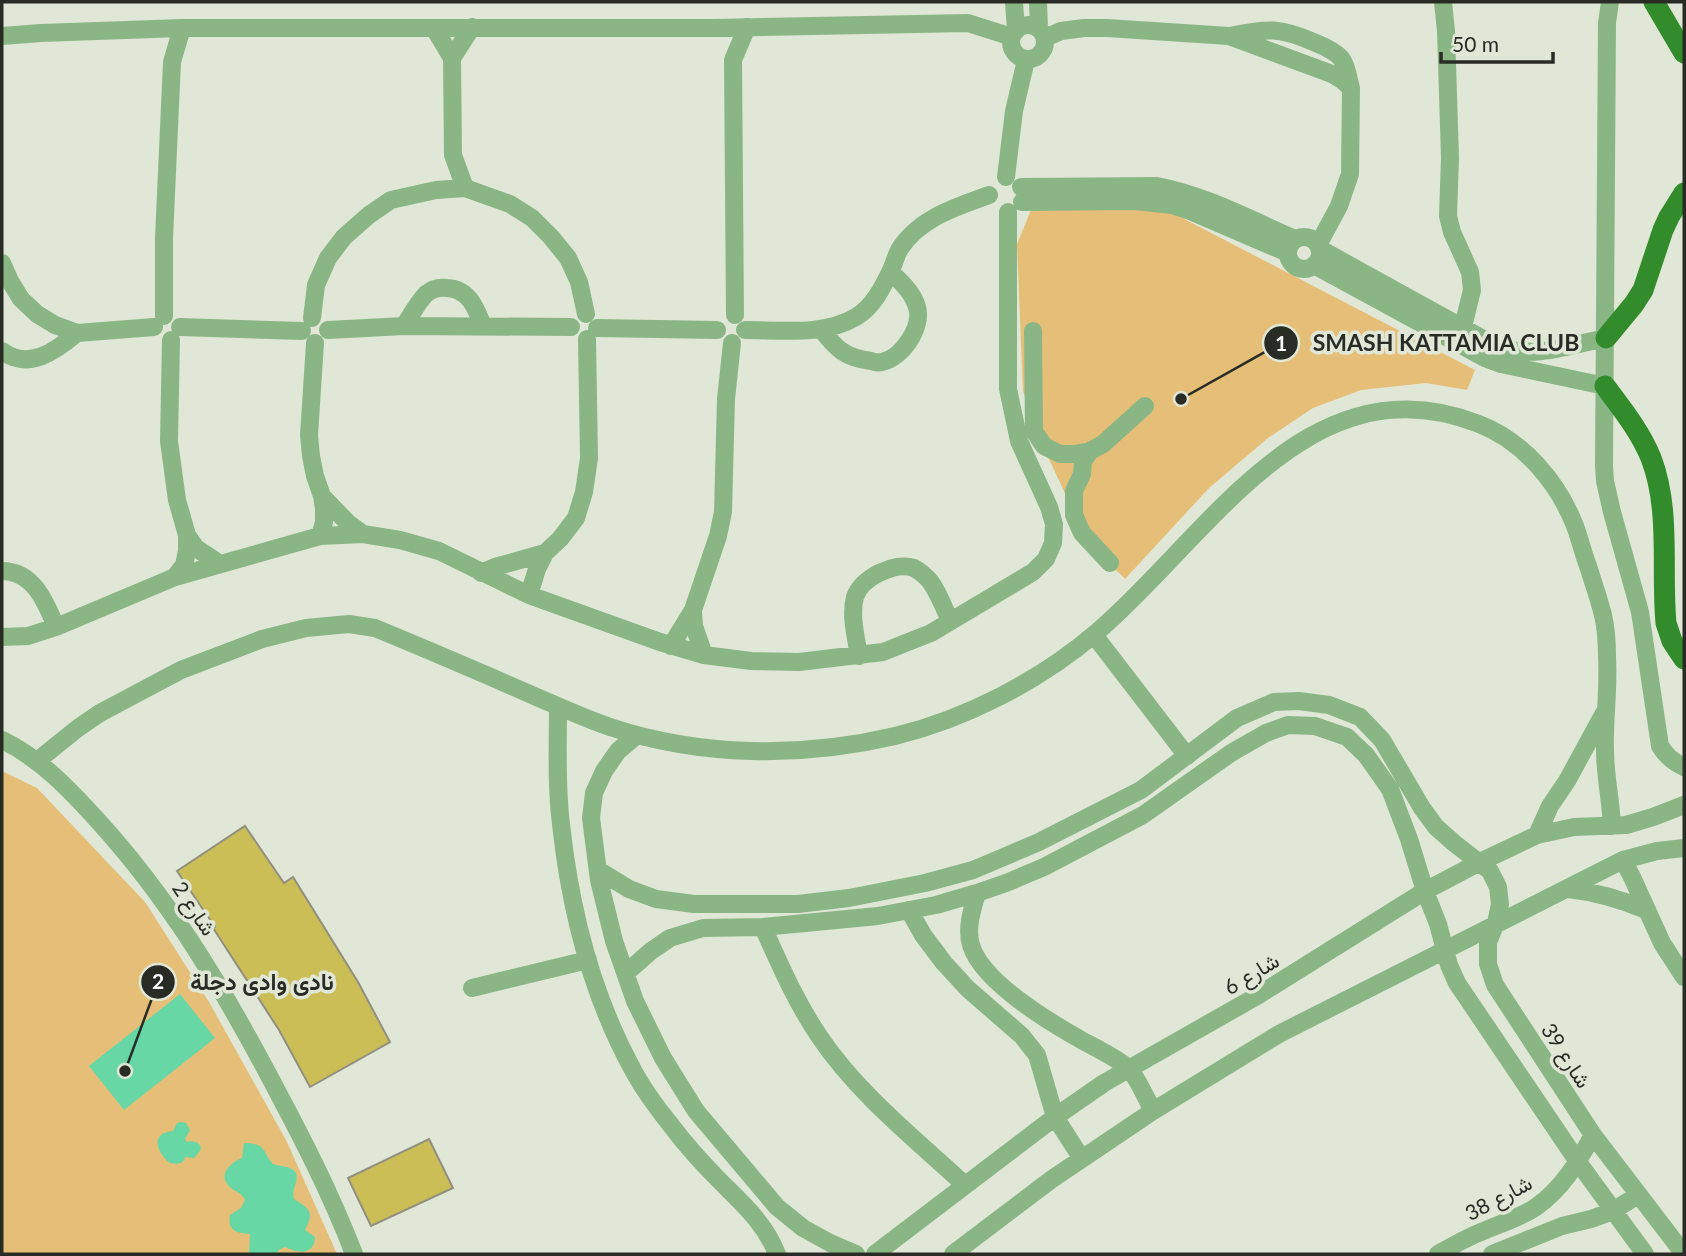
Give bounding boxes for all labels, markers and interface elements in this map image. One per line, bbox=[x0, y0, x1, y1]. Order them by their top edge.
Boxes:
scale bar bbox=[1441, 21, 1553, 65]
text: 50 m bbox=[1452, 31, 1499, 56]
callout: SMASH KATTAMIA CLUB bbox=[1263, 321, 1594, 365]
text: SMASH KATTAMIA CLUB bbox=[1313, 328, 1579, 356]
text: 1 bbox=[1275, 330, 1287, 355]
street label: شارع 2 bbox=[165, 876, 222, 941]
street label: شارع 6 bbox=[1219, 947, 1285, 1002]
callout: نادى وادى دجلة bbox=[141, 960, 348, 1004]
text: نادى وادى دجلة bbox=[190, 967, 334, 997]
text: 2 bbox=[152, 968, 164, 993]
street label: شارع 39 bbox=[1534, 1018, 1597, 1094]
street label: شارع 38 bbox=[1460, 1169, 1537, 1228]

